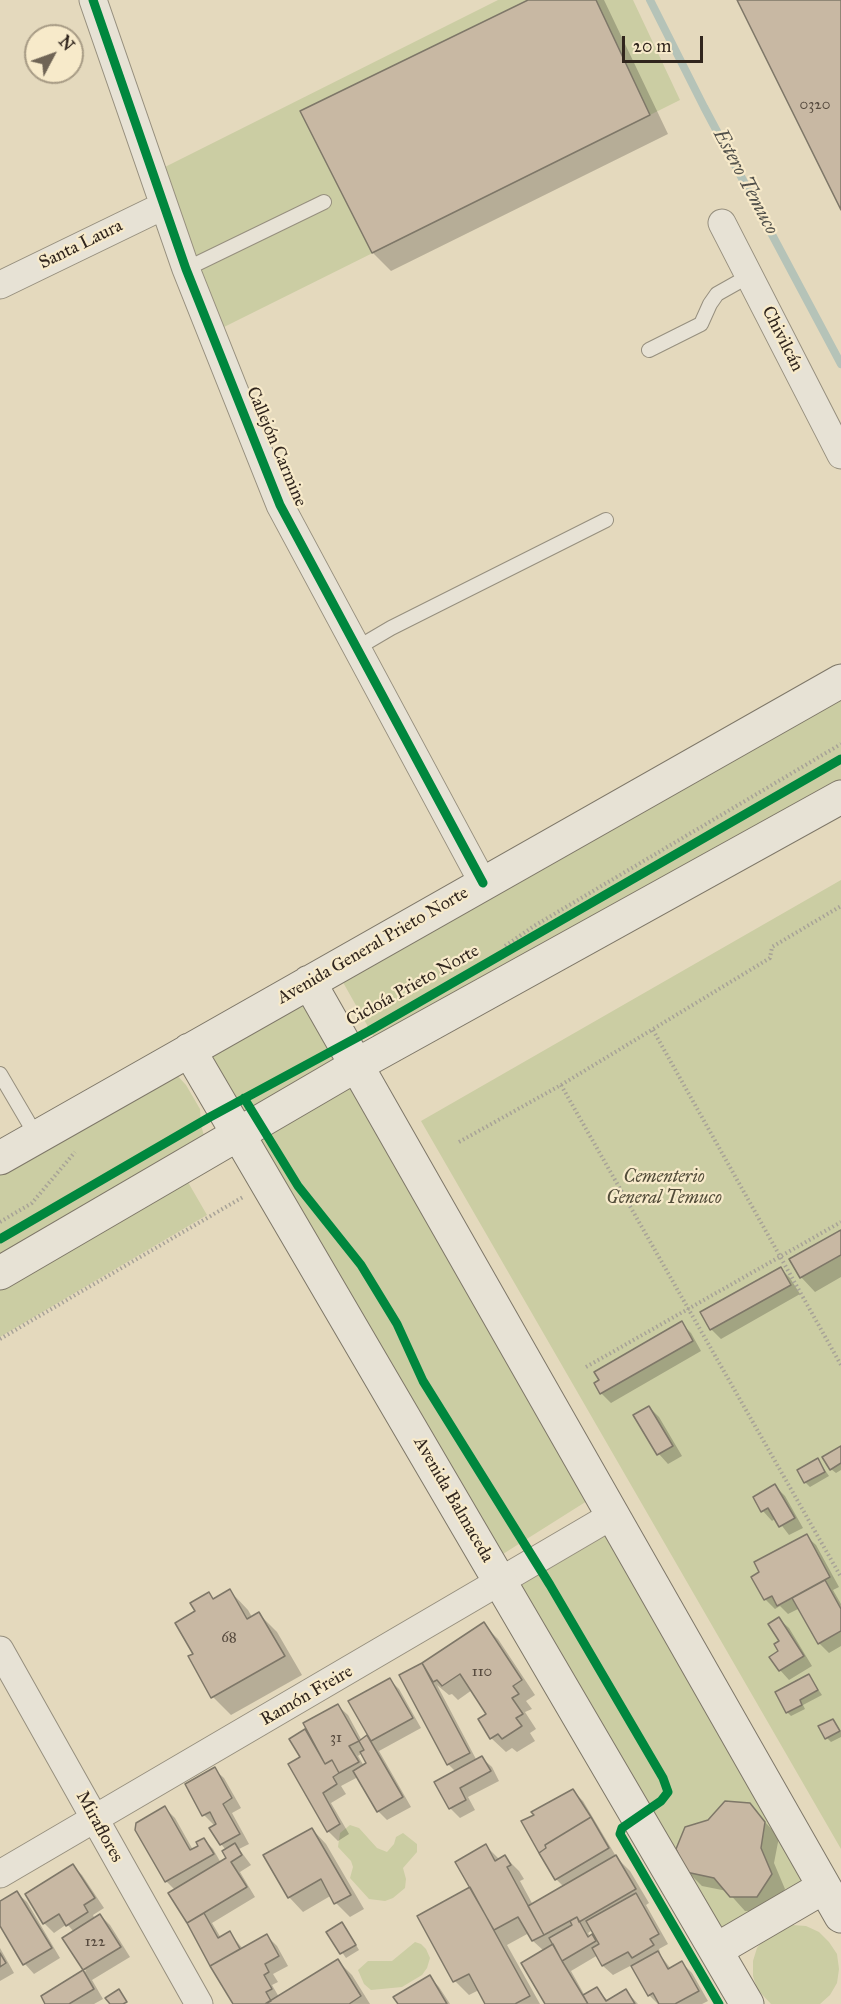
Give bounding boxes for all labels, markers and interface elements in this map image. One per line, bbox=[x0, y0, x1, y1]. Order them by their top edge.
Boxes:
north arrow bbox=[24, 24, 84, 84]
scale bar bbox=[625, 24, 706, 62]
text: N bbox=[55, 32, 78, 55]
text: 20 m bbox=[633, 35, 671, 57]
house number: 0320 bbox=[800, 96, 830, 114]
water label: Estero Temuco bbox=[707, 125, 783, 239]
street label: Santa Laura bbox=[36, 215, 126, 275]
street label: Chivilcán bbox=[756, 303, 808, 375]
street label: Callejón Carmine bbox=[241, 384, 311, 510]
street label: Avenida General Prieto Norte bbox=[274, 882, 472, 1010]
street label: Cicloía Prieto Norte bbox=[343, 941, 483, 1031]
park label: Cementerio General Temuco bbox=[606, 1167, 722, 1210]
street label: Avenida Balmaceda bbox=[408, 1433, 498, 1567]
house number: 68 bbox=[221, 1629, 237, 1647]
street label: Ramón Freire bbox=[257, 1661, 357, 1731]
house number: 110 bbox=[472, 1663, 492, 1681]
house number: 31 bbox=[330, 1729, 342, 1747]
street label: Miraflores bbox=[71, 1788, 127, 1866]
house number: 122 bbox=[85, 1933, 105, 1951]

